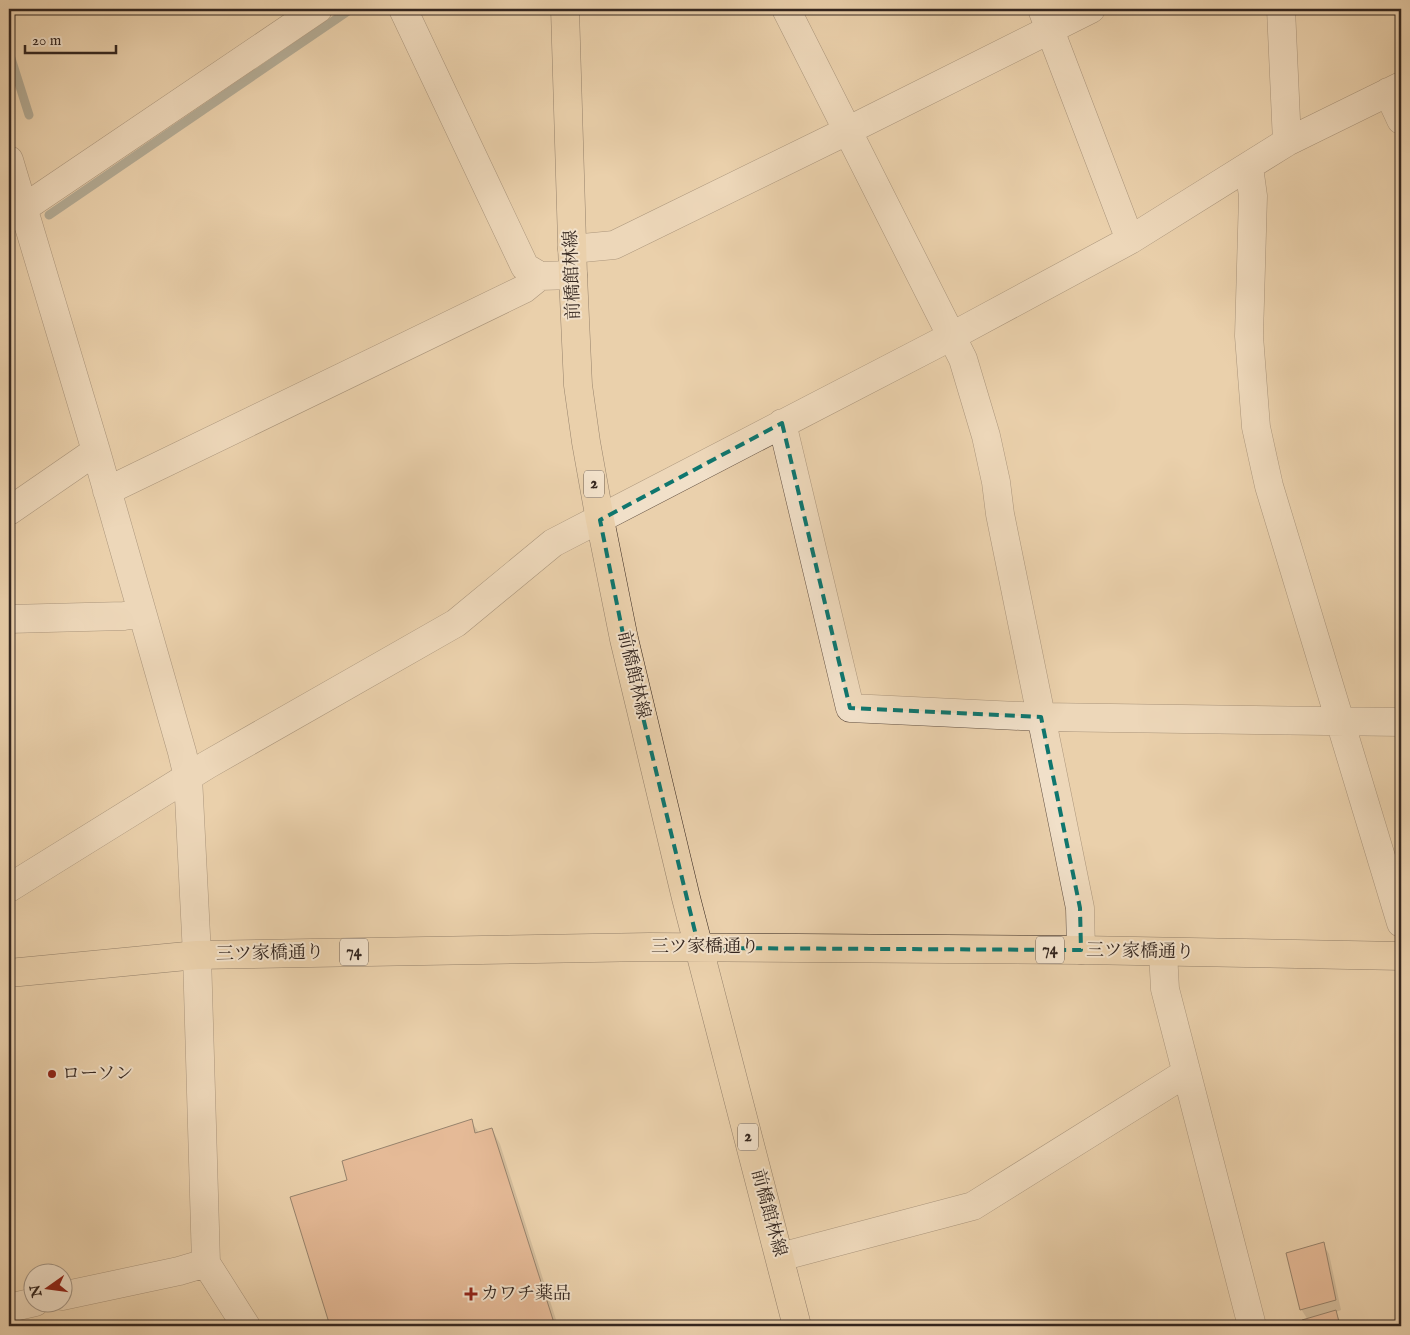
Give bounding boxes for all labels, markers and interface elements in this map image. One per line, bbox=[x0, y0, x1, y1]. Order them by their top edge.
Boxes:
scale bar bbox=[25, 22, 116, 54]
text: 20 m bbox=[32, 31, 62, 50]
street label: 前橋館林線 bbox=[560, 230, 586, 320]
road number: 2 bbox=[584, 470, 604, 498]
street label: 前橋館林線 bbox=[612, 629, 654, 721]
street label: 三ツ家橋通り bbox=[651, 936, 759, 959]
road number: 74 bbox=[1036, 936, 1064, 964]
road number: 74 bbox=[340, 939, 368, 966]
street label: 三ツ家橋通り bbox=[1086, 940, 1194, 964]
street label: 三ツ家橋通り bbox=[216, 942, 324, 966]
place label: ローソン bbox=[62, 1063, 133, 1086]
marker: ローソン bbox=[46, 1068, 58, 1080]
road number: 2 bbox=[738, 1124, 758, 1150]
street label: 前橋館林線 bbox=[745, 1167, 791, 1259]
north arrow bbox=[22, 1262, 72, 1312]
text: N bbox=[26, 1283, 47, 1300]
place label: カワチ薬品 bbox=[481, 1283, 571, 1306]
marker: カワチ薬品 bbox=[465, 1288, 477, 1300]

